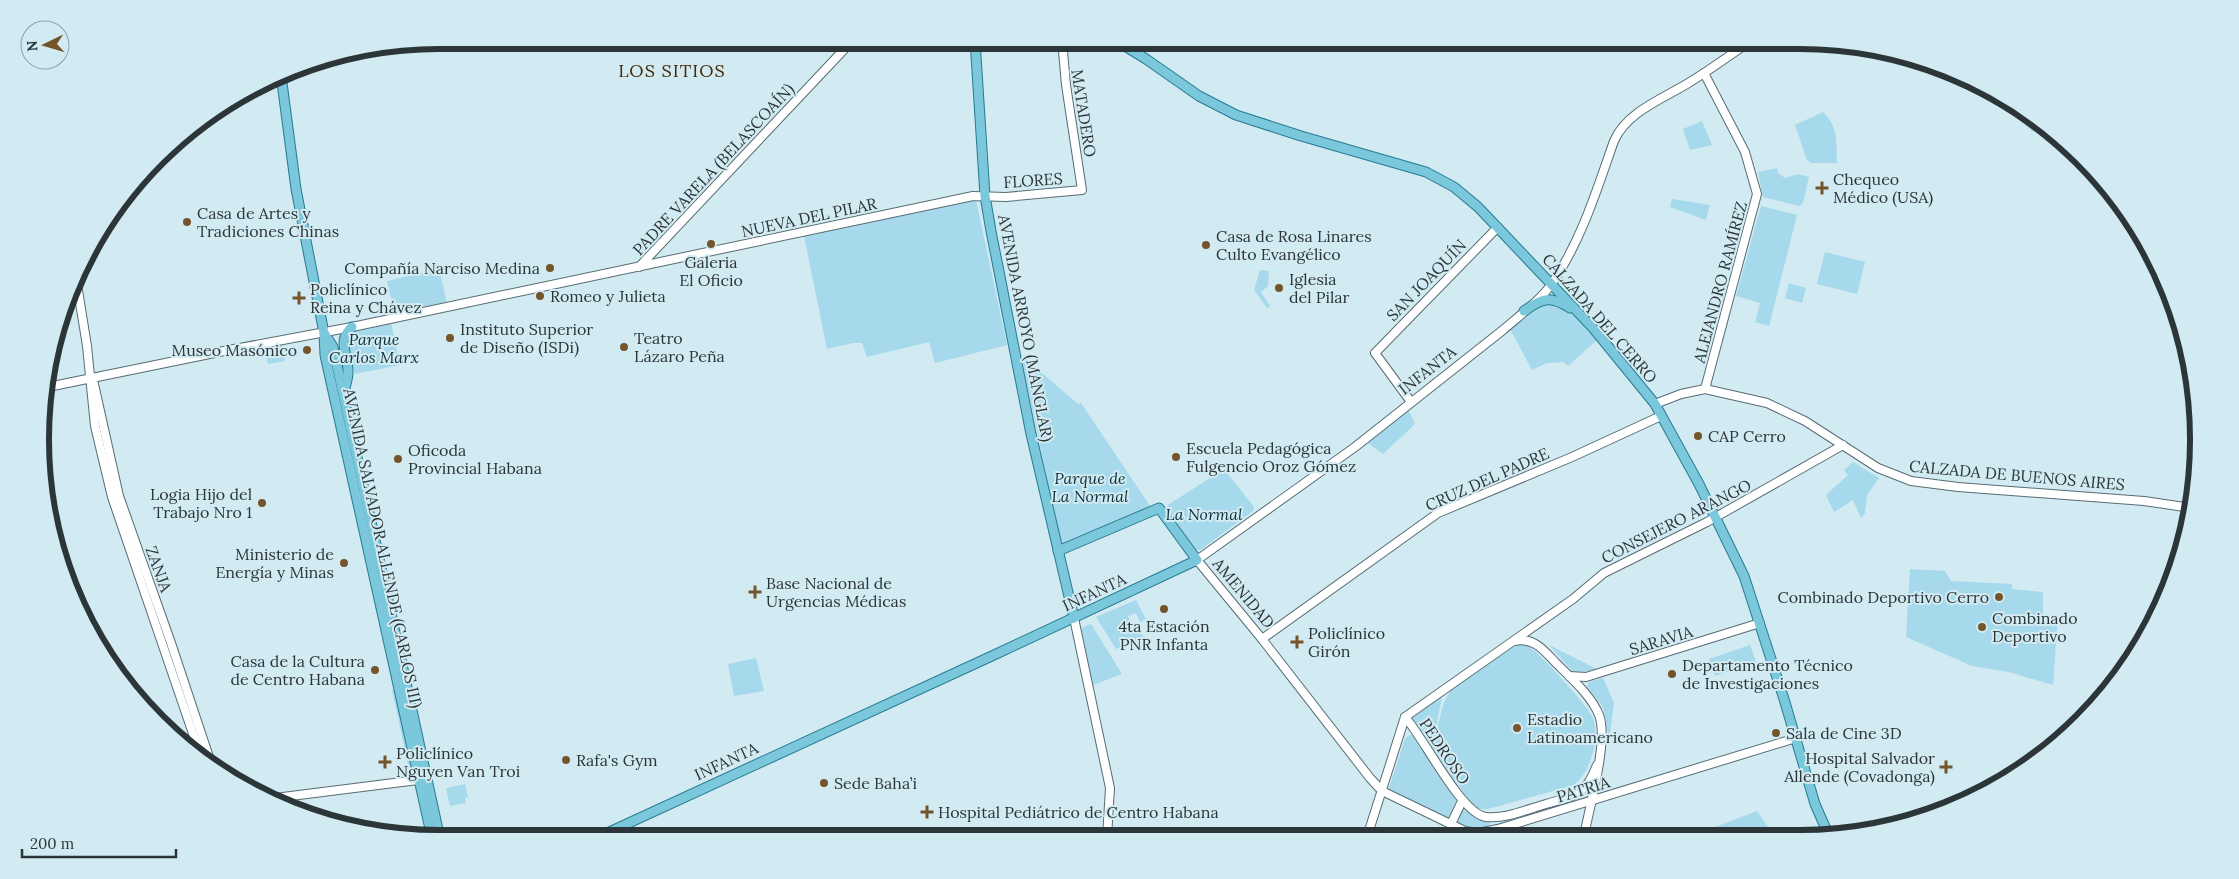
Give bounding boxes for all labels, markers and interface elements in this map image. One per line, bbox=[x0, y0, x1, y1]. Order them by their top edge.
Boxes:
north arrow bbox=[20, 20, 70, 70]
text: N bbox=[23, 40, 41, 52]
district label: LOS SITIOS bbox=[618, 59, 726, 82]
street label: MATADERO bbox=[1067, 68, 1101, 158]
street label: PADRE VARELA (BELASCOAÍN) bbox=[628, 79, 799, 260]
street label: FLORES bbox=[1003, 168, 1063, 192]
place label: Chequeo Médico (USA) bbox=[1833, 169, 1933, 208]
marker: Chequeo Médico (USA) bbox=[1815, 181, 1829, 195]
street label: NUEVA DEL PILAR bbox=[739, 193, 879, 241]
street label: ALEJANDRO RAMÍREZ bbox=[1689, 199, 1751, 366]
place label: Casa de Artes y Tradiciones Chinas bbox=[197, 203, 339, 241]
street label: AVENIDA ARROYO (MANGLAR) bbox=[993, 212, 1058, 443]
marker: Casa de Artes y Tradiciones Chinas bbox=[181, 216, 193, 228]
place label: Casa de Rosa Linares Culto Evangélico bbox=[1216, 226, 1372, 264]
street label: SAN JOAQUÍN bbox=[1382, 235, 1470, 325]
marker: Galeria El Oficio bbox=[705, 238, 717, 250]
marker: Casa de Rosa Linares Culto Evangélico bbox=[1200, 239, 1212, 251]
street label: CALZADA DEL CERRO bbox=[1538, 249, 1662, 387]
place label: Galeria El Oficio bbox=[679, 252, 743, 290]
place label: Compañía Narciso Medina bbox=[344, 258, 540, 278]
marker: Compañía Narciso Medina bbox=[544, 262, 556, 274]
place label: Iglesia del Pilar bbox=[1289, 269, 1350, 307]
place label: Policlínico Reina y Chávez bbox=[310, 279, 422, 317]
marker: Iglesia del Pilar bbox=[1273, 282, 1285, 294]
place label: Romeo y Julieta bbox=[550, 286, 666, 306]
marker: Romeo y Julieta bbox=[534, 290, 546, 302]
marker: Policlínico Reina y Chávez bbox=[292, 291, 306, 305]
place label: Instituto Superior de Diseño (ISDi) bbox=[460, 319, 593, 358]
place label: Teatro Lázaro Peña bbox=[634, 328, 725, 366]
park label: Parque Carlos Marx bbox=[329, 329, 419, 367]
marker: Instituto Superior de Diseño (ISDi) bbox=[444, 332, 456, 344]
place label: Museo Masónico bbox=[171, 340, 297, 360]
marker: Teatro Lázaro Peña bbox=[618, 341, 630, 353]
street label: INFANTA bbox=[1394, 341, 1461, 399]
marker: Museo Masónico bbox=[301, 344, 313, 356]
street label: AVENIDA SALVADOR ALLENDE (CARLOS III) bbox=[338, 385, 427, 710]
place label: CAP Cerro bbox=[1708, 426, 1786, 446]
marker: CAP Cerro bbox=[1692, 430, 1704, 442]
place label: Escuela Pedagógica Fulgencio Oroz Gómez bbox=[1186, 438, 1356, 476]
place label: Oficoda Provincial Habana bbox=[408, 440, 542, 478]
street label: CRUZ DEL PADRE bbox=[1422, 443, 1552, 515]
marker: Escuela Pedagógica Fulgencio Oroz Gómez bbox=[1170, 451, 1182, 463]
marker: Oficoda Provincial Habana bbox=[392, 453, 404, 465]
street label: CALZADA DE BUENOS AIRES bbox=[1908, 456, 2126, 494]
park label: Parque de La Normal bbox=[1051, 468, 1129, 506]
street label: CONSEJERO ARANGO bbox=[1598, 475, 1754, 567]
place label: Logia Hijo del Trabajo Nro 1 bbox=[150, 484, 252, 522]
marker: Logia Hijo del Trabajo Nro 1 bbox=[256, 497, 268, 509]
park label: La Normal bbox=[1165, 504, 1243, 524]
street label: ZANJA bbox=[141, 543, 177, 596]
place label: Ministerio de Energía y Minas bbox=[215, 544, 334, 582]
street label: AMENIDAD bbox=[1208, 553, 1279, 632]
marker: Ministerio de Energía y Minas bbox=[338, 557, 350, 569]
street label: INFANTA bbox=[1059, 568, 1130, 615]
place label: Base Nacional de Urgencias Médicas bbox=[766, 573, 906, 611]
marker: Base Nacional de Urgencias Médicas bbox=[748, 585, 762, 599]
place label: Combinado Deportivo Cerro bbox=[1777, 587, 1989, 607]
marker: Combinado Deportivo Cerro bbox=[1993, 591, 2005, 603]
marker: 4ta Estación PNR Infanta bbox=[1158, 603, 1170, 615]
place label: Combinado Deportivo bbox=[1992, 608, 2078, 646]
place label: 4ta Estación PNR Infanta bbox=[1118, 616, 1210, 654]
street label: SARAVIA bbox=[1627, 621, 1696, 659]
marker: Combinado Deportivo bbox=[1976, 621, 1988, 633]
place label: Policlínico Girón bbox=[1308, 623, 1385, 661]
marker: Policlínico Girón bbox=[1290, 635, 1304, 649]
place label: Casa de la Cultura de Centro Habana bbox=[230, 651, 365, 689]
place label: Departamento Técnico de Investigaciones bbox=[1682, 655, 1853, 693]
marker: Casa de la Cultura de Centro Habana bbox=[369, 664, 381, 676]
marker: Departamento Técnico de Investigaciones bbox=[1666, 668, 1678, 680]
place label: Estadio Latinoamericano bbox=[1527, 709, 1653, 747]
street label: PEDROSO bbox=[1415, 714, 1475, 788]
marker: Estadio Latinoamericano bbox=[1511, 722, 1523, 734]
place label: Sala de Cine 3D bbox=[1786, 723, 1902, 743]
marker: Sala de Cine 3D bbox=[1770, 727, 1782, 739]
street label: INFANTA bbox=[691, 737, 762, 784]
place label: Policlínico Nguyen Van Troi bbox=[396, 743, 520, 781]
place label: Hospital Salvador Allende (Covadonga) bbox=[1783, 748, 1935, 787]
place label: Rafa's Gym bbox=[576, 750, 658, 770]
marker: Rafa's Gym bbox=[560, 754, 572, 766]
marker: Policlínico Nguyen Van Troi bbox=[378, 755, 392, 769]
marker: Hospital Salvador Allende (Covadonga) bbox=[1939, 760, 1953, 774]
street label: PATRIA bbox=[1554, 771, 1613, 807]
place label: Sede Baha’i bbox=[834, 773, 917, 793]
marker: Sede Baha’i bbox=[818, 777, 830, 789]
place label: Hospital Pediátrico de Centro Habana bbox=[938, 802, 1219, 822]
marker: Hospital Pediátrico de Centro Habana bbox=[920, 805, 934, 819]
scale bar bbox=[22, 826, 176, 858]
text: 200 m bbox=[30, 834, 74, 853]

